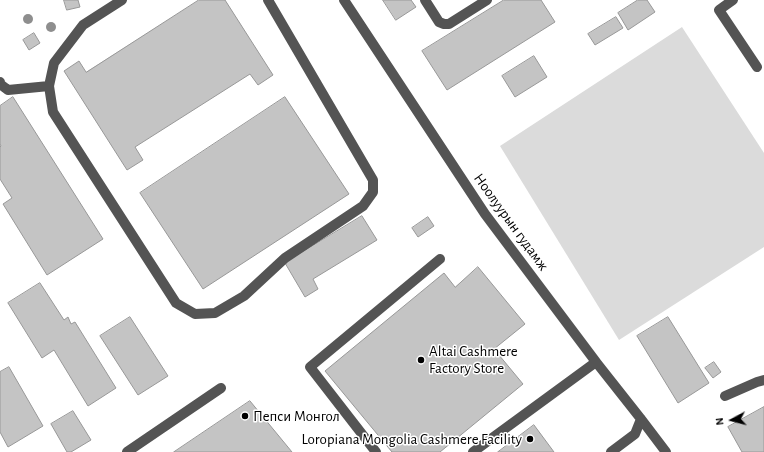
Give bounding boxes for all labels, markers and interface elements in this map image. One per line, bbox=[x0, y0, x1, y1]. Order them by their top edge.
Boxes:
street label: Ноолуурын гудамж bbox=[470, 170, 552, 274]
place label: Altai Cashmere Factory Store bbox=[429, 342, 518, 377]
marker: Altai Cashmere Factory Store bbox=[416, 355, 426, 365]
north arrow bbox=[712, 400, 752, 440]
place label: Пепси Монгол bbox=[253, 407, 340, 425]
marker: Пепси Монгол bbox=[240, 411, 250, 421]
text: N bbox=[714, 417, 726, 426]
place label: Loropiana Mongolia Cashmere Facility bbox=[301, 430, 522, 448]
marker: Loropiana Mongolia Cashmere Facility bbox=[525, 434, 535, 444]

